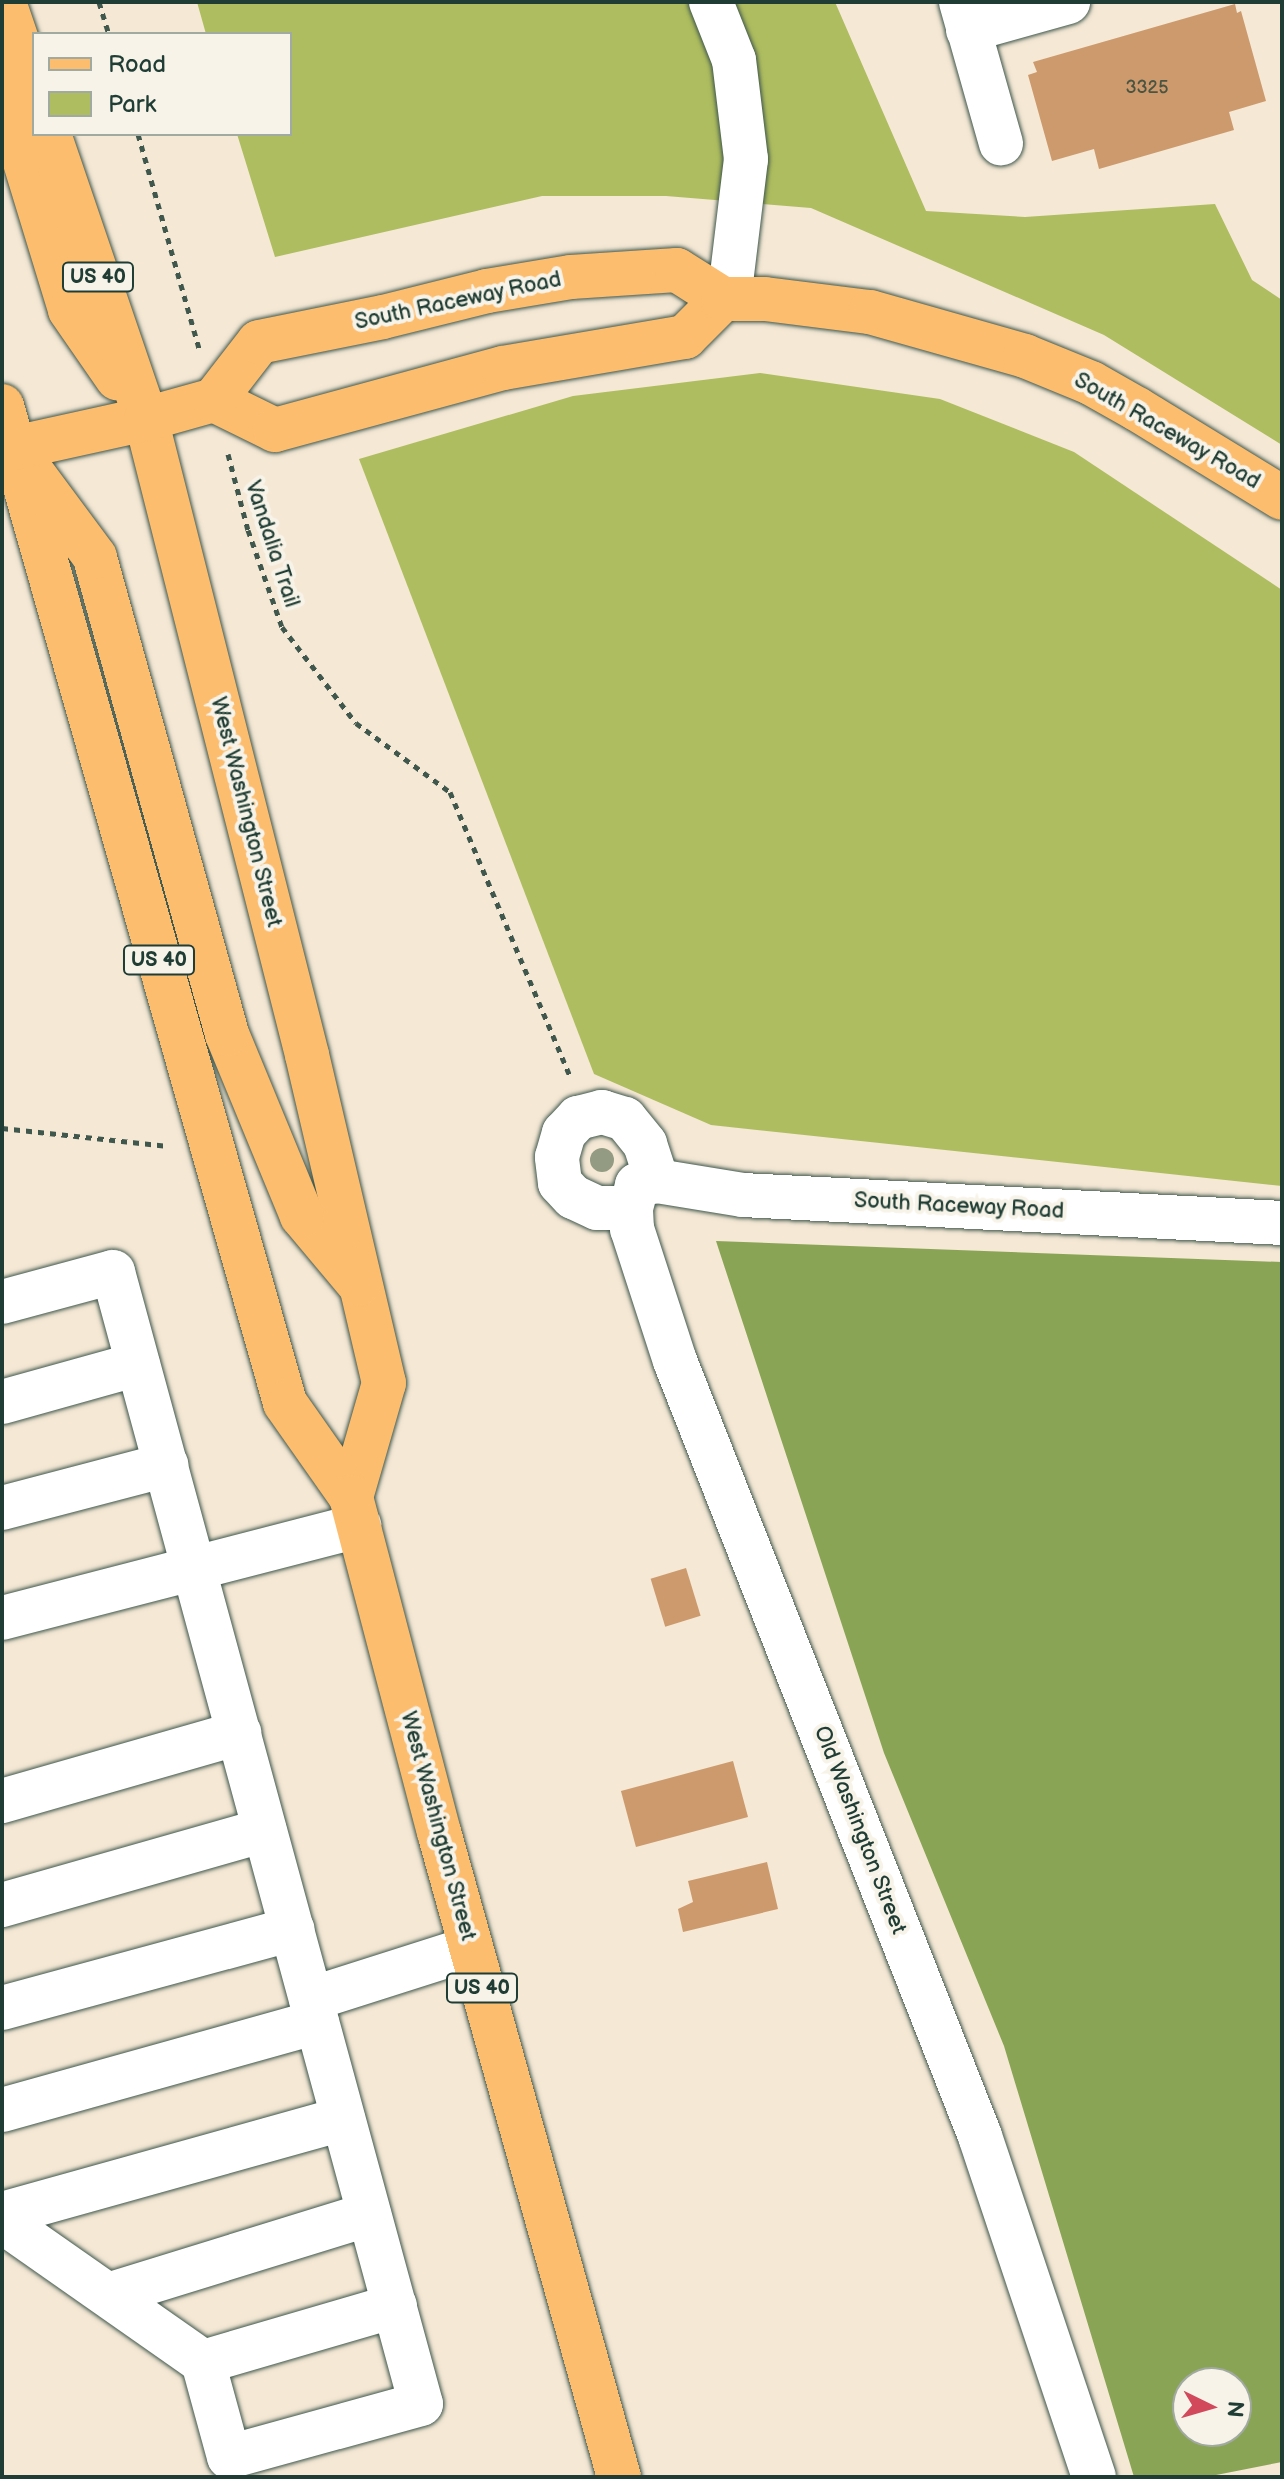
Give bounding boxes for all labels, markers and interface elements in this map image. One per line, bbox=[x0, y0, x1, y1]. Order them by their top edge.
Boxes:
legend bbox=[32, 32, 292, 136]
text: Road bbox=[108, 50, 166, 79]
house number: 3325 bbox=[1125, 77, 1169, 99]
text: Park bbox=[108, 90, 156, 119]
road number: US 40 bbox=[60, 261, 136, 293]
street label: South Raceway Road bbox=[352, 266, 564, 336]
street label: South Raceway Road bbox=[1069, 367, 1265, 495]
street label: Vandalia Trail bbox=[239, 477, 305, 611]
street label: West Washington Street bbox=[204, 694, 288, 930]
road number: US 40 bbox=[121, 944, 197, 976]
street label: South Raceway Road bbox=[853, 1187, 1065, 1225]
street label: West Washington Street bbox=[395, 1708, 481, 1944]
street label: Old Washington Street bbox=[808, 1722, 912, 1938]
road number: US 40 bbox=[444, 1972, 520, 2004]
north arrow bbox=[1172, 2367, 1252, 2447]
text: N bbox=[1220, 2400, 1249, 2418]

